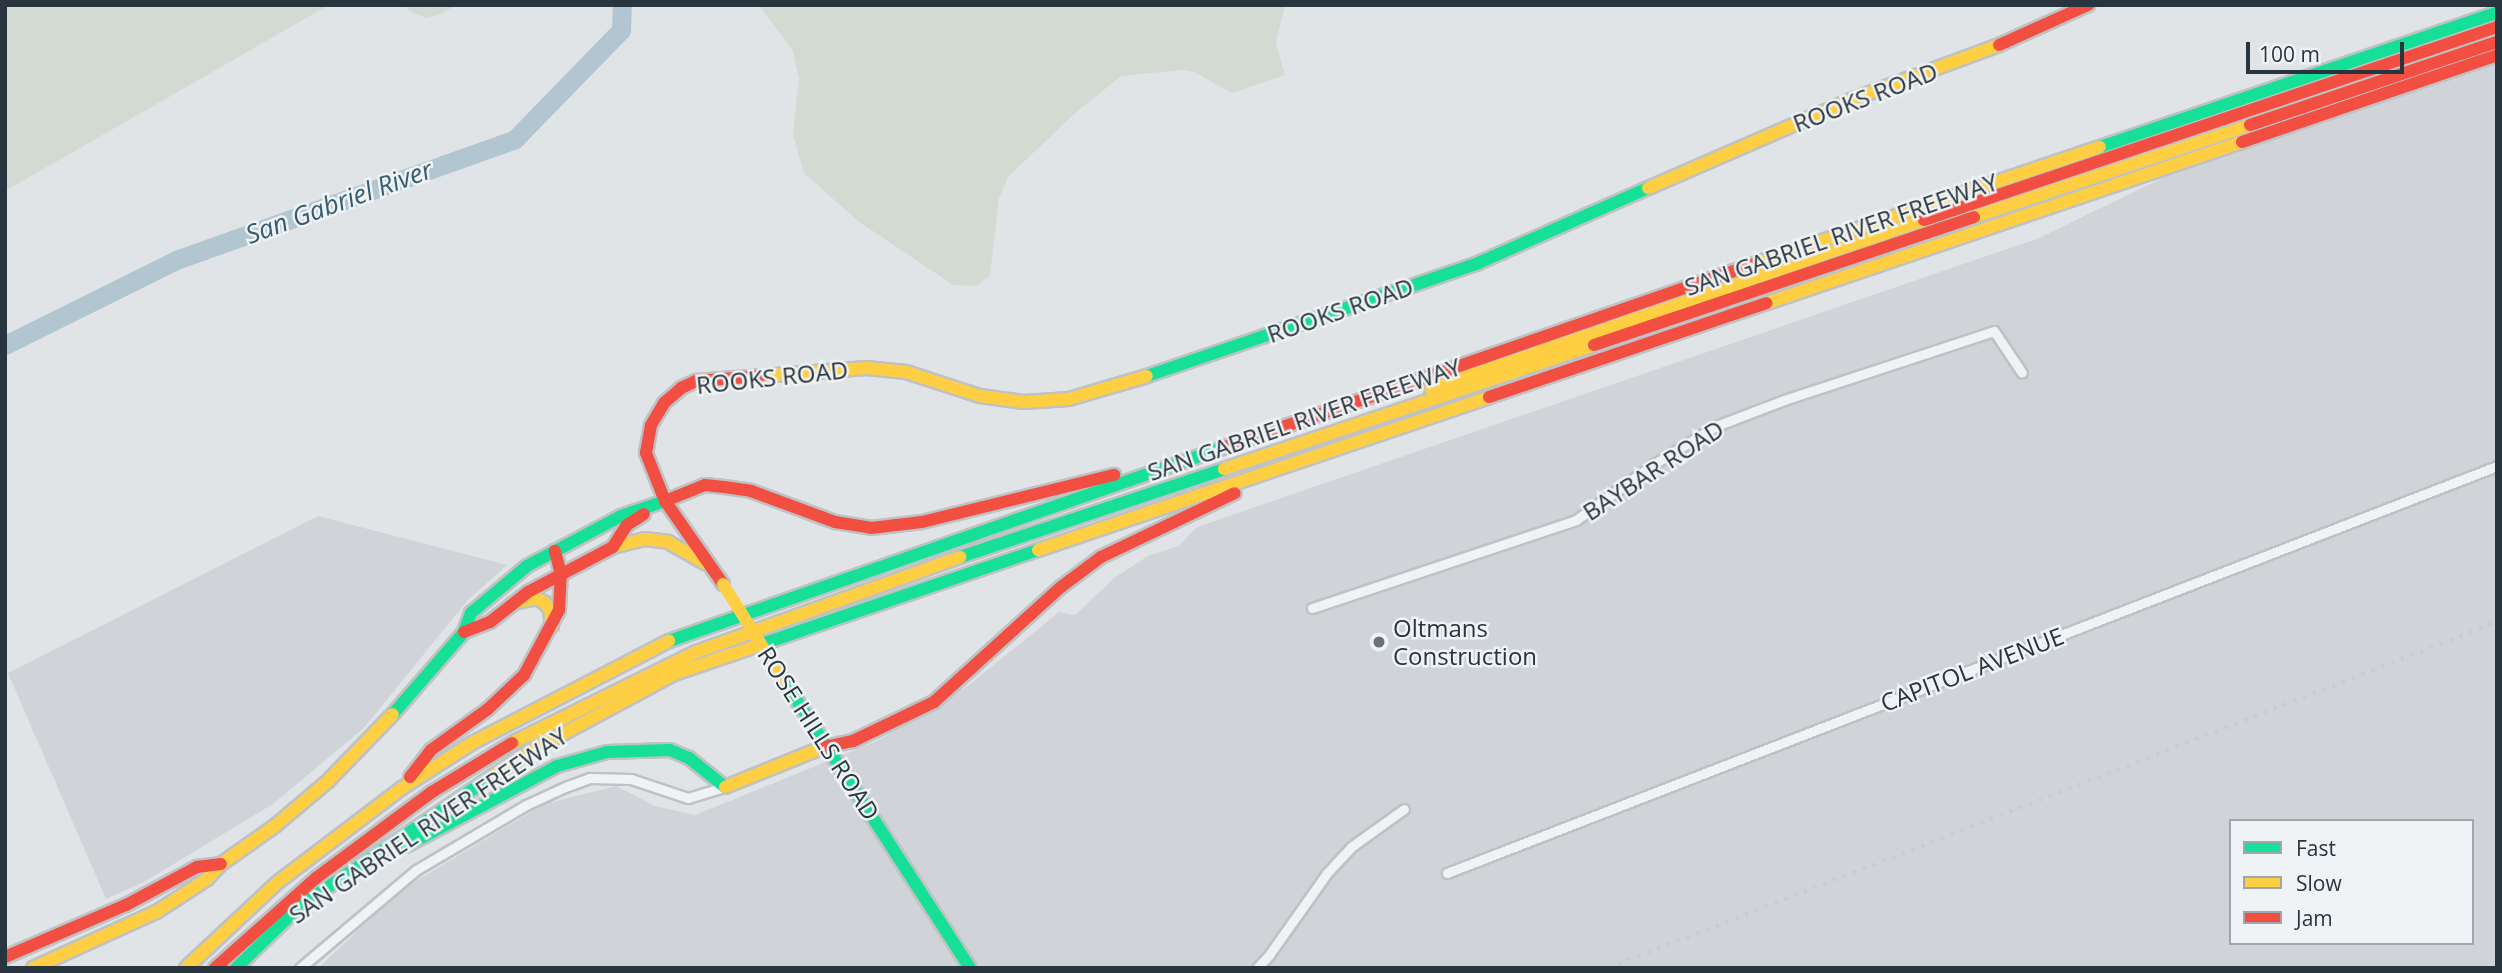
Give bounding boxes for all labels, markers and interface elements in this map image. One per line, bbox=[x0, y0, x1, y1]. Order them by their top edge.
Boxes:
scale bar bbox=[2250, 28, 2408, 72]
text: 100 m bbox=[2259, 40, 2320, 68]
street label: ROOKS ROAD bbox=[1789, 56, 1941, 138]
water label: San Gabriel River bbox=[241, 154, 437, 250]
street label: SAN GABRIEL RIVER FREEWAY bbox=[1681, 167, 2001, 301]
street label: ROOKS ROAD bbox=[1263, 272, 1417, 348]
street label: SAN GABRIEL RIVER FREEWAY bbox=[1144, 352, 1464, 486]
street label: ROOKS ROAD bbox=[695, 355, 849, 399]
street label: BAYBAR ROAD bbox=[1577, 414, 1729, 526]
place label: Oltmans Construction bbox=[1393, 614, 1537, 670]
street label: CAPITOL AVENUE bbox=[1876, 621, 2068, 717]
marker: Oltmans Construction bbox=[1371, 634, 1387, 650]
street label: ROSE HILLS ROAD bbox=[752, 641, 886, 825]
street label: SAN GABRIEL RIVER FREEWAY bbox=[283, 721, 573, 929]
legend bbox=[2229, 819, 2474, 945]
text: Fast bbox=[2296, 834, 2336, 862]
text: Slow bbox=[2296, 869, 2342, 897]
text: Jam bbox=[2296, 904, 2333, 932]

